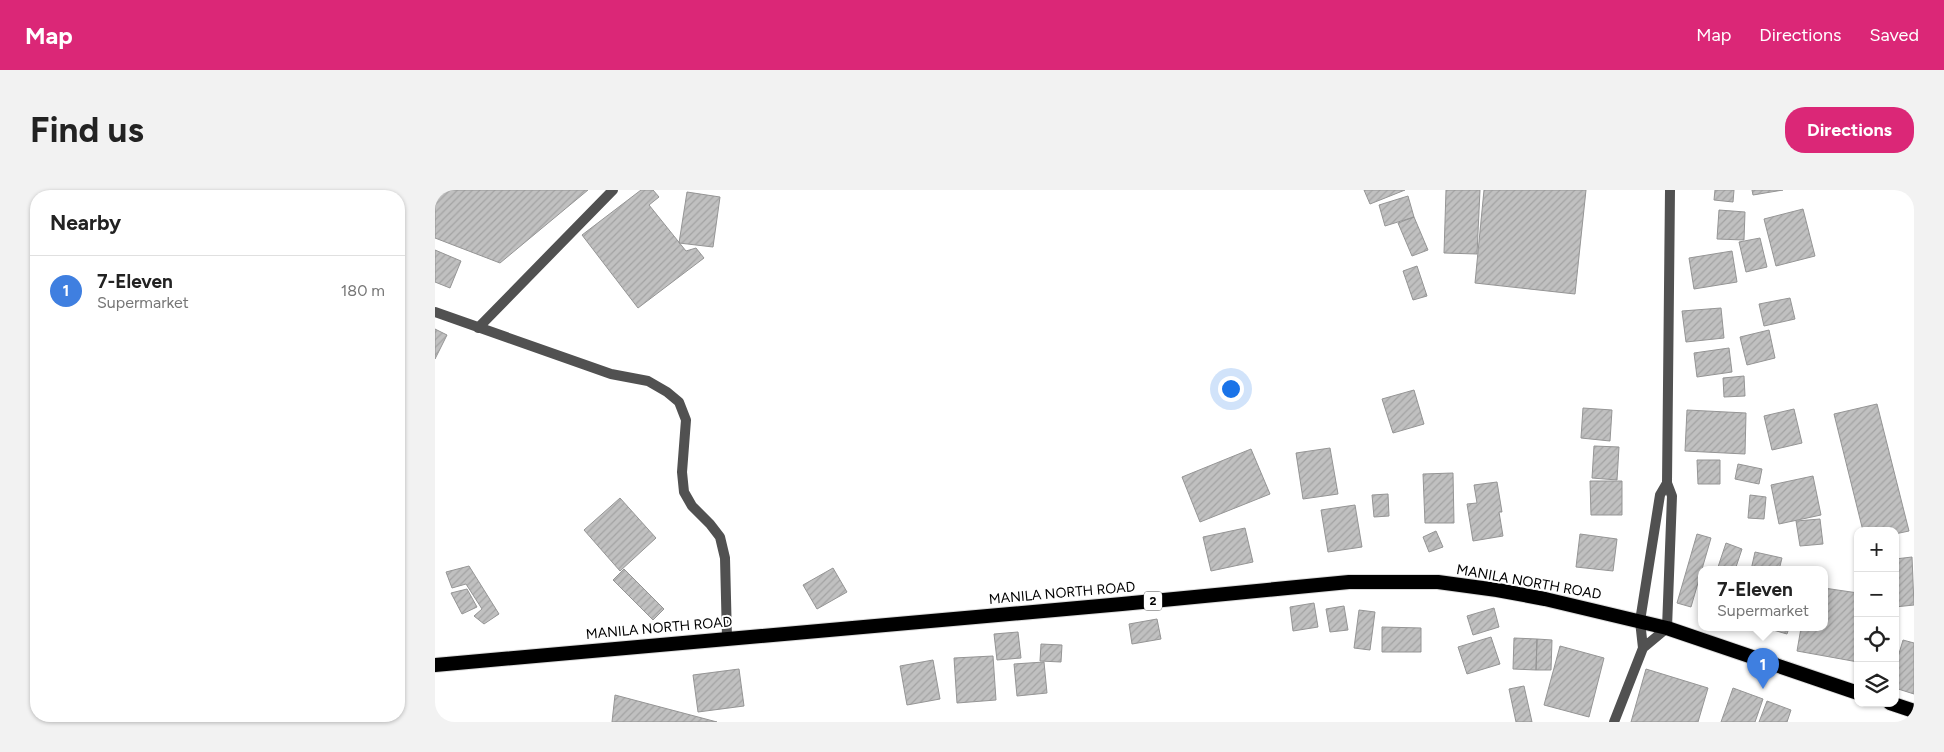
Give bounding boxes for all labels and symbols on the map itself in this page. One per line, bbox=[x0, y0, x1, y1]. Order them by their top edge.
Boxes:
your location bbox=[1218, 376, 1244, 402]
street label: MANILA NORTH ROAD bbox=[1455, 561, 1603, 603]
street label: MANILA NORTH ROAD bbox=[988, 578, 1136, 608]
road number: 2 bbox=[1144, 592, 1162, 611]
street label: MANILA NORTH ROAD bbox=[585, 613, 733, 643]
pin: 1 bbox=[1747, 648, 1779, 689]

